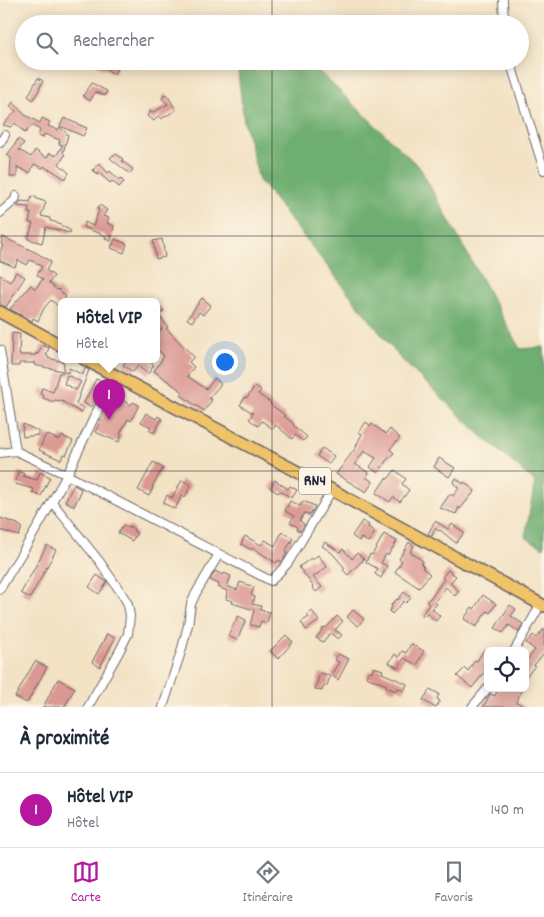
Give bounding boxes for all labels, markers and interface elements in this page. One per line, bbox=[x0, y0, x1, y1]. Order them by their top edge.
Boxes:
search box bbox=[15, 15, 529, 70]
icon: search bbox=[33, 29, 61, 57]
text: Rechercher bbox=[73, 29, 154, 56]
popup bbox=[58, 298, 160, 363]
text: Hôtel VIP bbox=[76, 306, 142, 333]
text: Hôtel bbox=[76, 333, 108, 356]
your location bbox=[212, 349, 238, 375]
pin: 1 bbox=[93, 379, 125, 420]
road number: RN4 bbox=[299, 468, 331, 494]
map controls bbox=[484, 647, 529, 692]
button: locate bbox=[484, 647, 529, 692]
text: À proximité bbox=[20, 725, 109, 755]
text: Hôtel VIP bbox=[67, 785, 133, 812]
text: 1 bbox=[34, 799, 38, 822]
text: 140 m bbox=[490, 799, 524, 822]
text: Hôtel bbox=[67, 812, 99, 835]
tab: Carte bbox=[71, 858, 101, 908]
tab: Itinéraire bbox=[243, 858, 293, 908]
tab: Favoris bbox=[435, 858, 473, 908]

